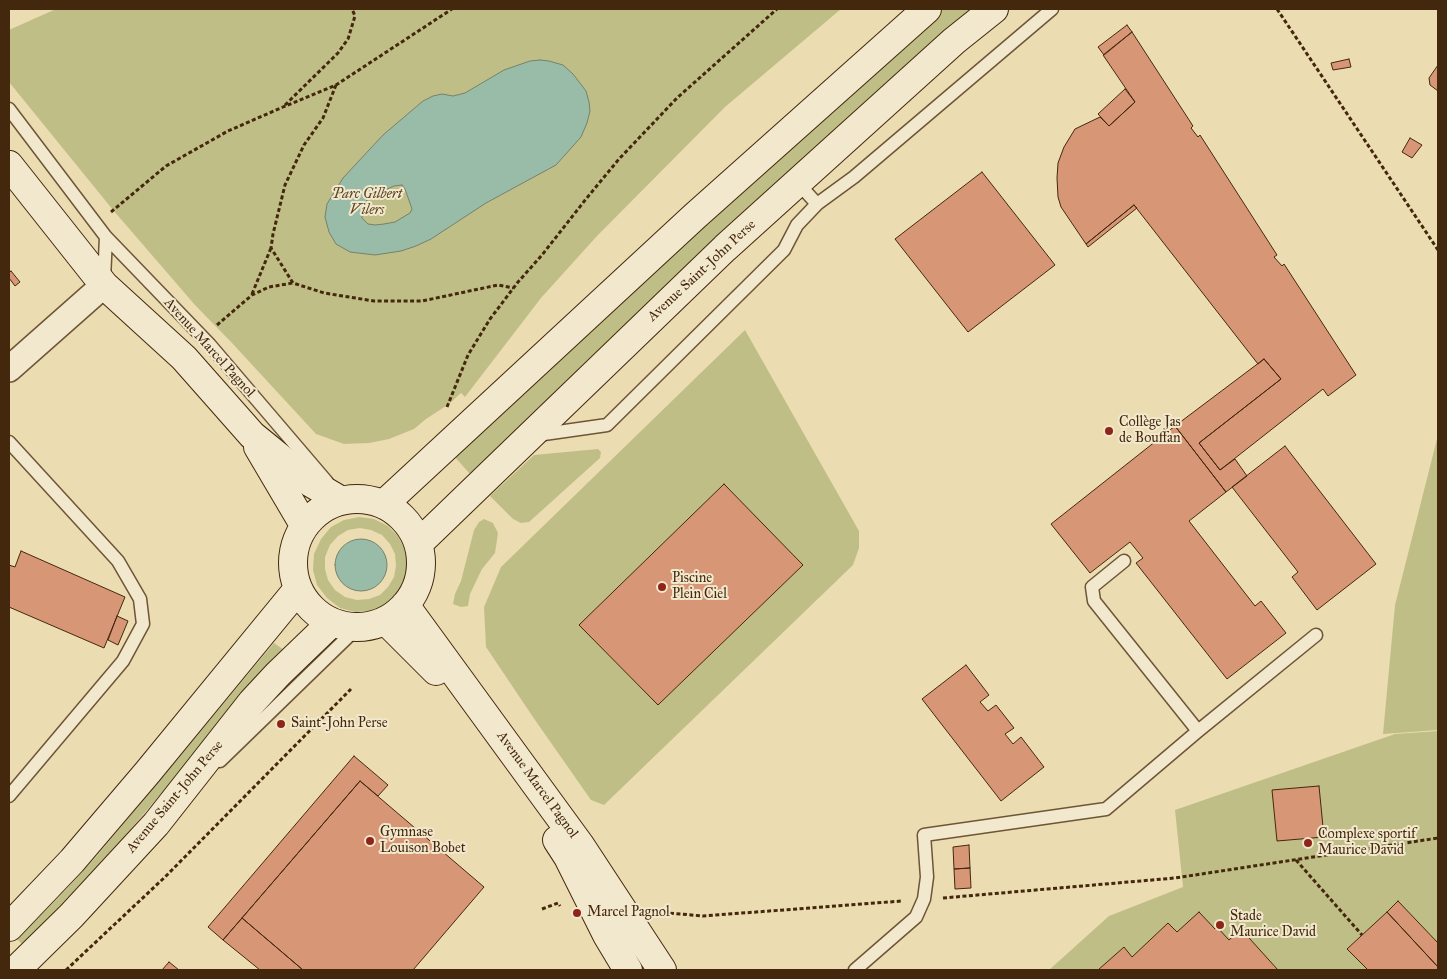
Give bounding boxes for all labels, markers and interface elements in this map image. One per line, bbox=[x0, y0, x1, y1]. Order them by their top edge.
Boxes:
park label: Parc Gilbert Vilers bbox=[332, 187, 402, 220]
street label: Avenue Saint-John Perse bbox=[644, 217, 760, 325]
street label: Avenue Marcel Pagnol bbox=[160, 295, 258, 401]
place label: Collège Jas de Bouffan bbox=[1119, 415, 1181, 448]
marker: Collège Jas de Bouffan bbox=[1103, 425, 1115, 437]
place label: Piscine Plein Ciel bbox=[672, 571, 727, 604]
marker: Piscine Plein Ciel bbox=[656, 581, 668, 593]
place label: Saint-John Perse bbox=[291, 716, 388, 732]
marker: Saint-John Perse bbox=[275, 718, 287, 730]
street label: Avenue Marcel Pagnol bbox=[493, 728, 581, 842]
street label: Avenue Saint-John Perse bbox=[123, 737, 227, 857]
place label: Gymnase Louison Bobet bbox=[380, 825, 466, 858]
place label: Complexe sportif Maurice David bbox=[1318, 827, 1416, 860]
marker: Gymnase Louison Bobet bbox=[364, 835, 376, 847]
marker: Complexe sportif Maurice David bbox=[1302, 837, 1314, 849]
place label: Marcel Pagnol bbox=[587, 905, 670, 921]
marker: Marcel Pagnol bbox=[571, 907, 583, 919]
place label: Stade Maurice David bbox=[1230, 909, 1316, 942]
marker: Stade Maurice David bbox=[1214, 919, 1226, 931]

